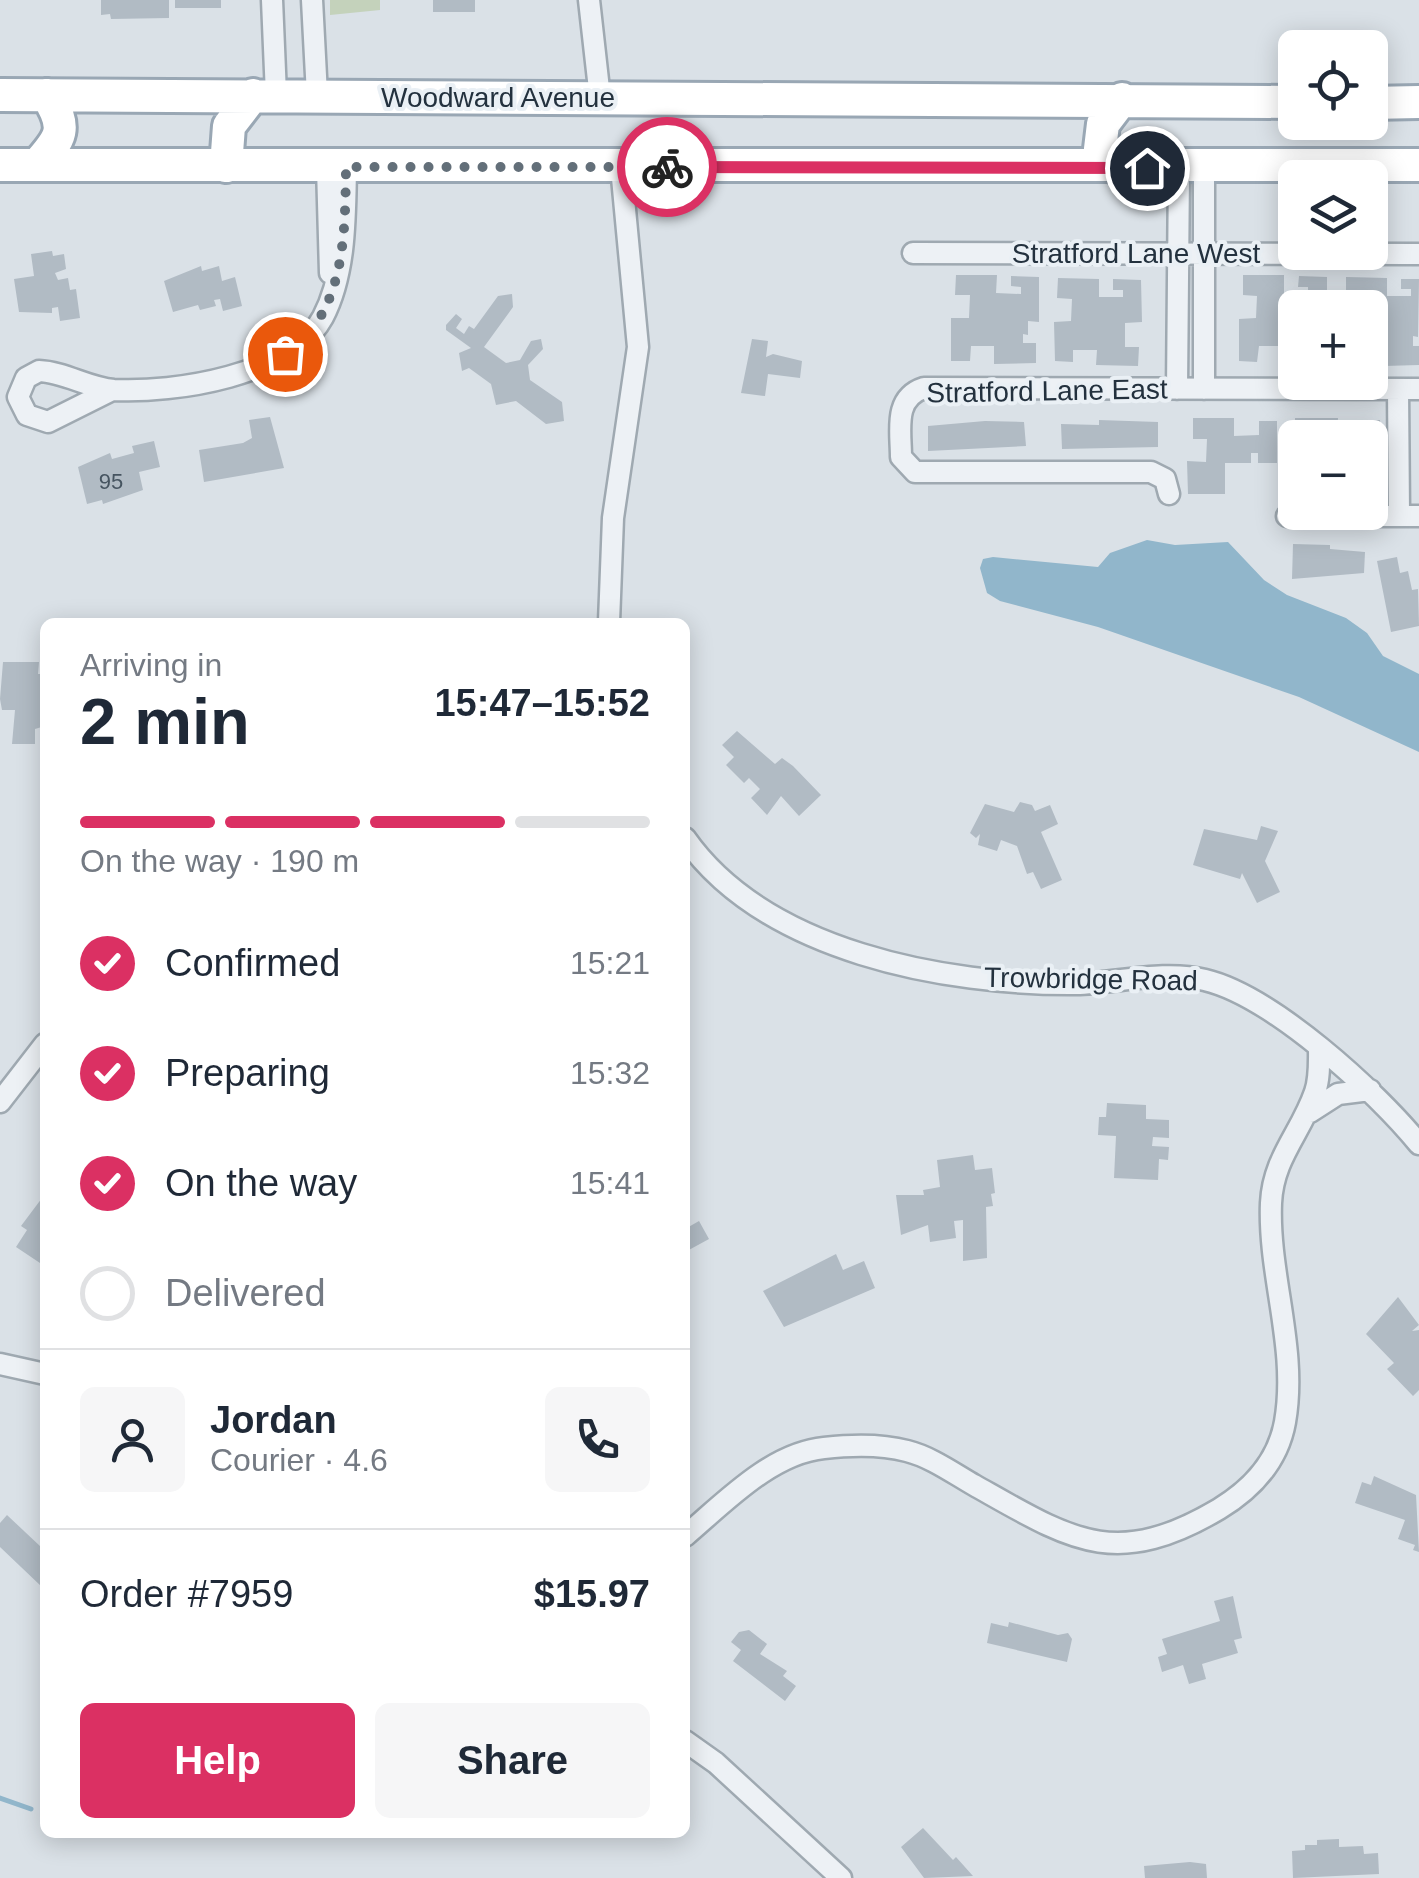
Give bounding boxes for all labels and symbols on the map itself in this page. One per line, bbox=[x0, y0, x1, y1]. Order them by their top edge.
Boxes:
street label: Woodward Avenue bbox=[381, 82, 615, 113]
courier bbox=[617, 117, 717, 217]
pin bbox=[1105, 126, 1190, 211]
street label: Stratford Lane West bbox=[1012, 238, 1260, 269]
pin bbox=[243, 312, 328, 397]
street label: Stratford Lane East bbox=[926, 373, 1168, 409]
house number: 95 bbox=[99, 469, 123, 494]
street label: Trowbridge Road bbox=[984, 962, 1198, 996]

